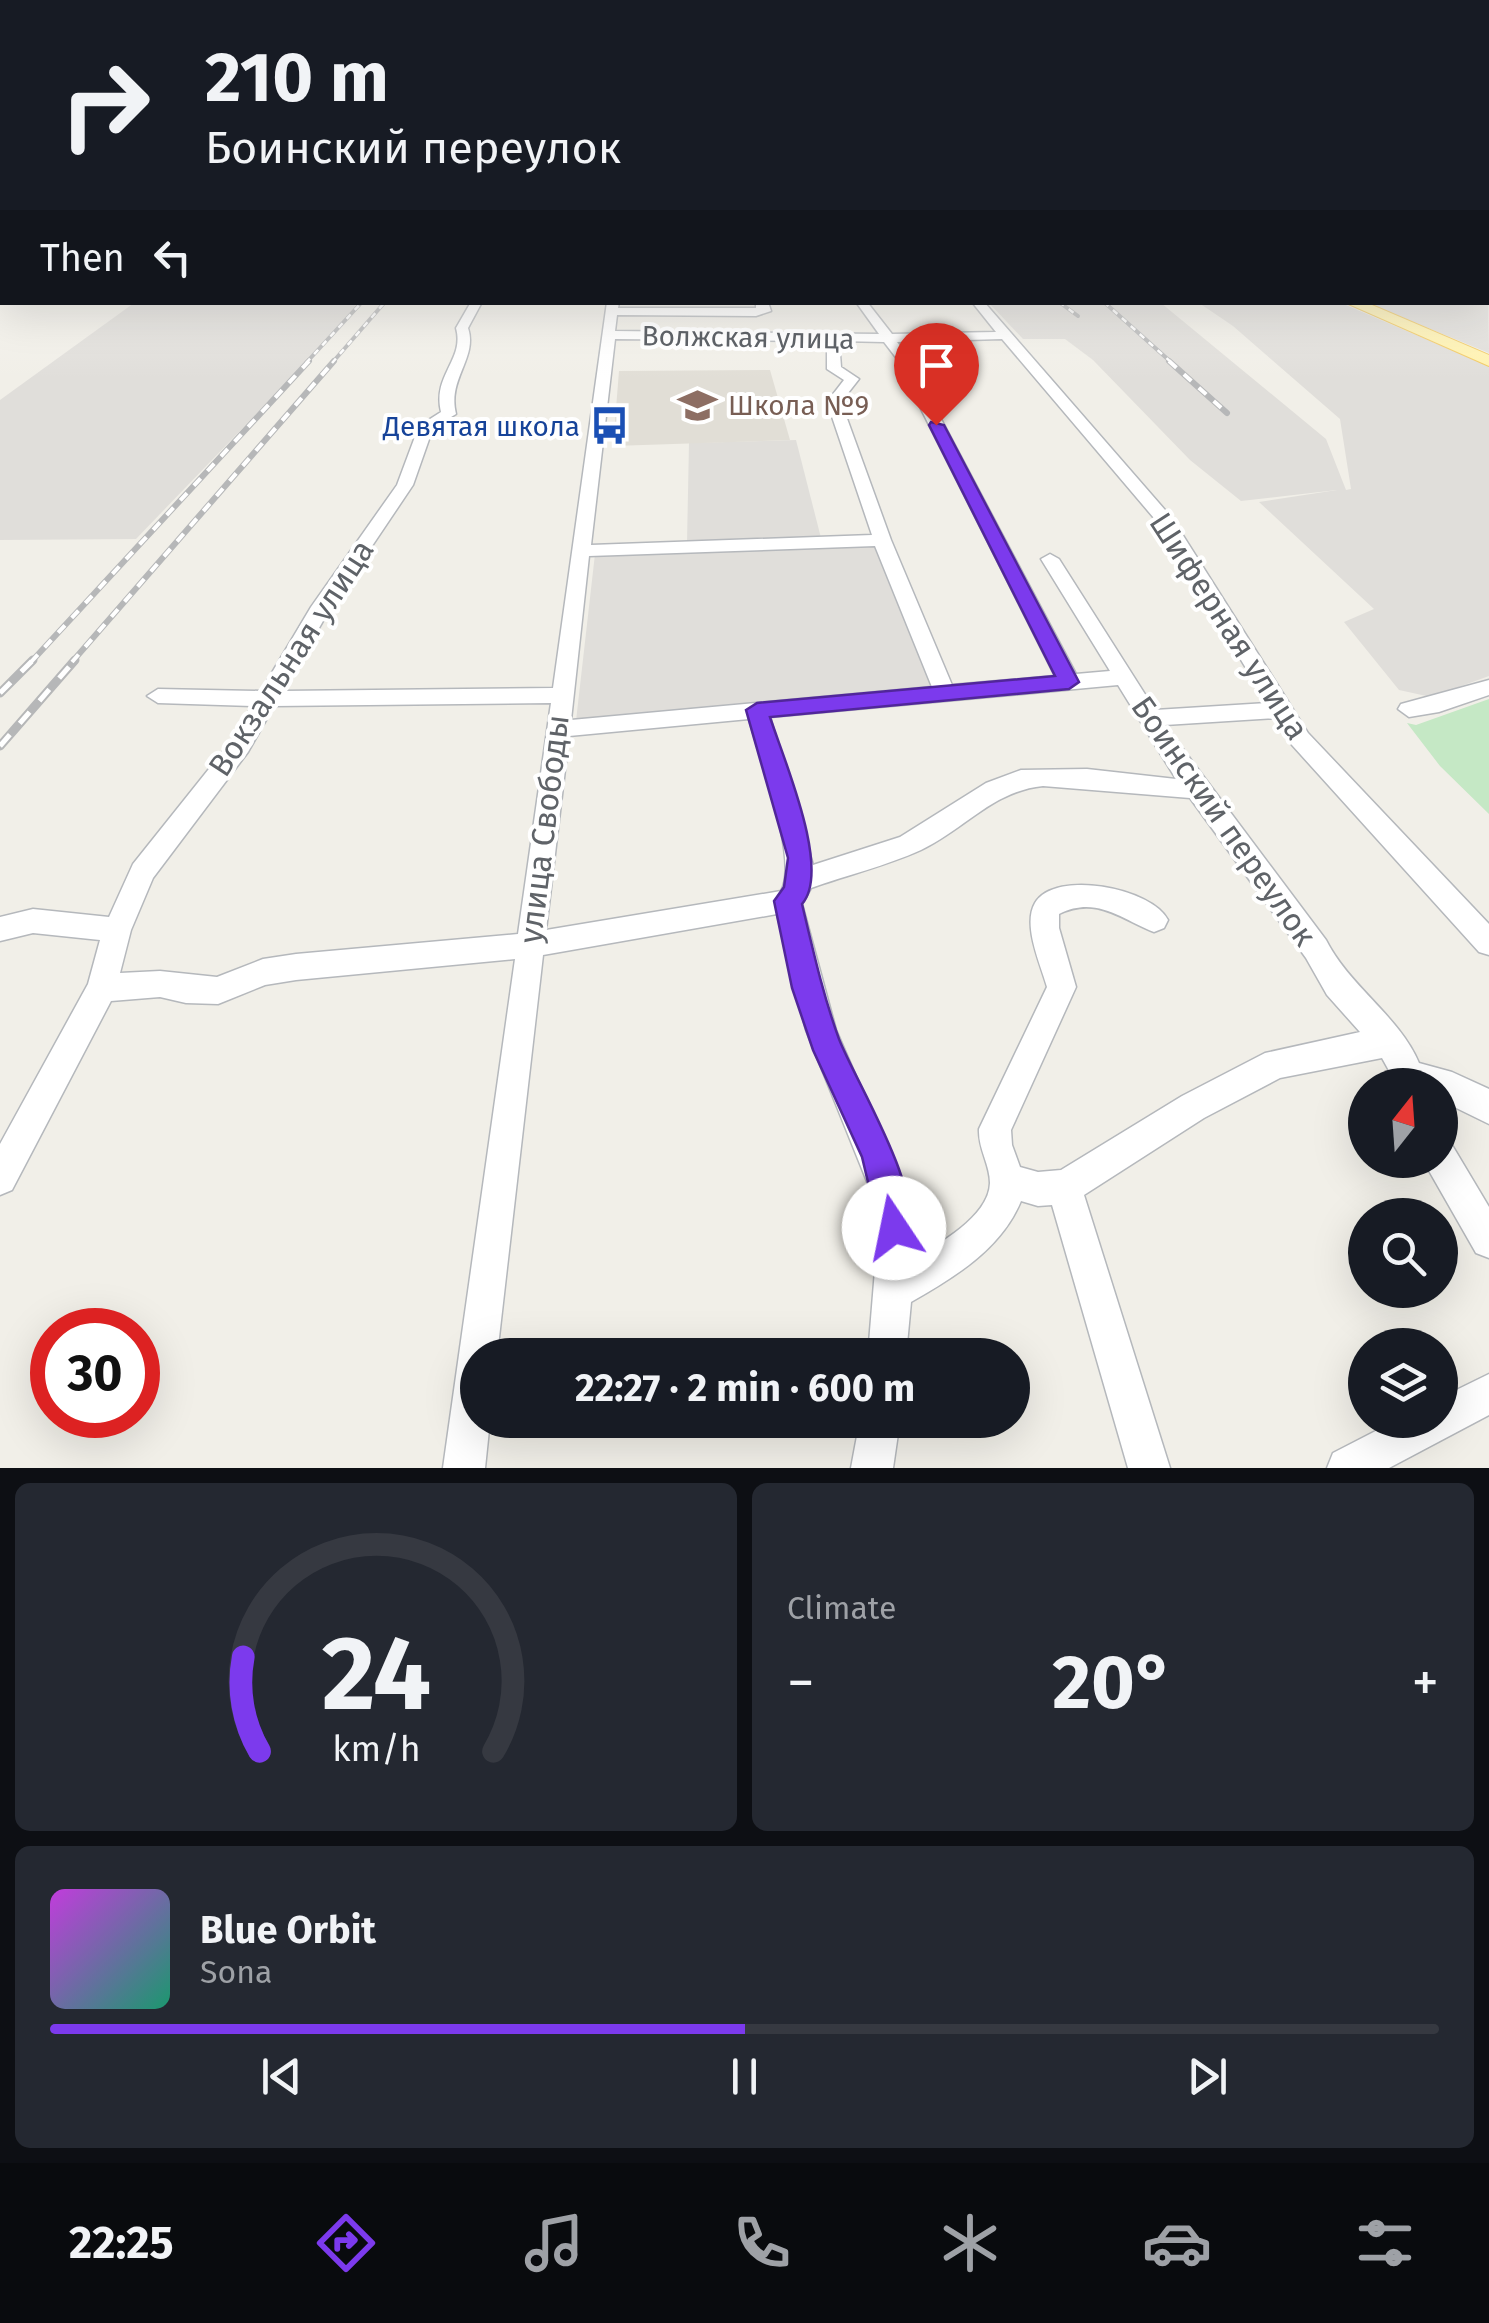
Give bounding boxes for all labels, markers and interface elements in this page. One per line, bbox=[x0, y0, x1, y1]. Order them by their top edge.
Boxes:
text: 210 m bbox=[205, 36, 389, 120]
icon: right bbox=[40, 40, 170, 170]
text: Боинский переулок bbox=[205, 121, 621, 175]
icon: left bbox=[145, 230, 200, 285]
text: Then bbox=[40, 235, 125, 281]
street label: Волжская улица bbox=[641, 319, 855, 356]
pin bbox=[894, 323, 979, 426]
icon: arrive bbox=[909, 338, 964, 393]
school or university icon: Школа №9 bbox=[677, 384, 719, 426]
place label: Школа №9 bbox=[728, 389, 869, 422]
bus stop icon: Девятая школа bbox=[589, 405, 631, 447]
place label: Девятая школа bbox=[382, 410, 580, 443]
street label: Шиферная улица bbox=[1141, 505, 1317, 747]
street label: Вокзальная улица bbox=[200, 533, 382, 783]
street label: Боинский переулок bbox=[1124, 689, 1325, 953]
street label: улица Свободы bbox=[511, 713, 577, 945]
north arrow bbox=[1348, 1068, 1458, 1178]
map controls bbox=[1348, 1068, 1458, 1438]
position arrow bbox=[842, 1176, 946, 1280]
button: search bbox=[1348, 1198, 1458, 1308]
speed limit sign: 30 bbox=[30, 1308, 160, 1438]
button: layers bbox=[1348, 1328, 1458, 1438]
text: 22:27 · 2 min · 600 m bbox=[575, 1365, 915, 1411]
text: Climate bbox=[787, 1589, 896, 1627]
text: 24 bbox=[321, 1612, 431, 1737]
text: 20° bbox=[1052, 1638, 1174, 1728]
text: − bbox=[787, 1650, 815, 1716]
text: + bbox=[1412, 1650, 1439, 1716]
text: km/h bbox=[332, 1728, 420, 1770]
text: Blue Orbit bbox=[200, 1907, 376, 1953]
text: Sona bbox=[200, 1953, 272, 1991]
icon: previous bbox=[254, 2049, 309, 2104]
icon: pause bbox=[717, 2049, 772, 2104]
icon: next bbox=[1180, 2049, 1235, 2104]
icon: directions bbox=[311, 2208, 381, 2278]
icon: music bbox=[519, 2208, 589, 2278]
icon: phone bbox=[727, 2208, 797, 2278]
icon: climate bbox=[935, 2208, 1005, 2278]
icon: car bbox=[1142, 2208, 1212, 2278]
icon: filters bbox=[1350, 2208, 1420, 2278]
text: 22:25 bbox=[69, 2216, 174, 2270]

